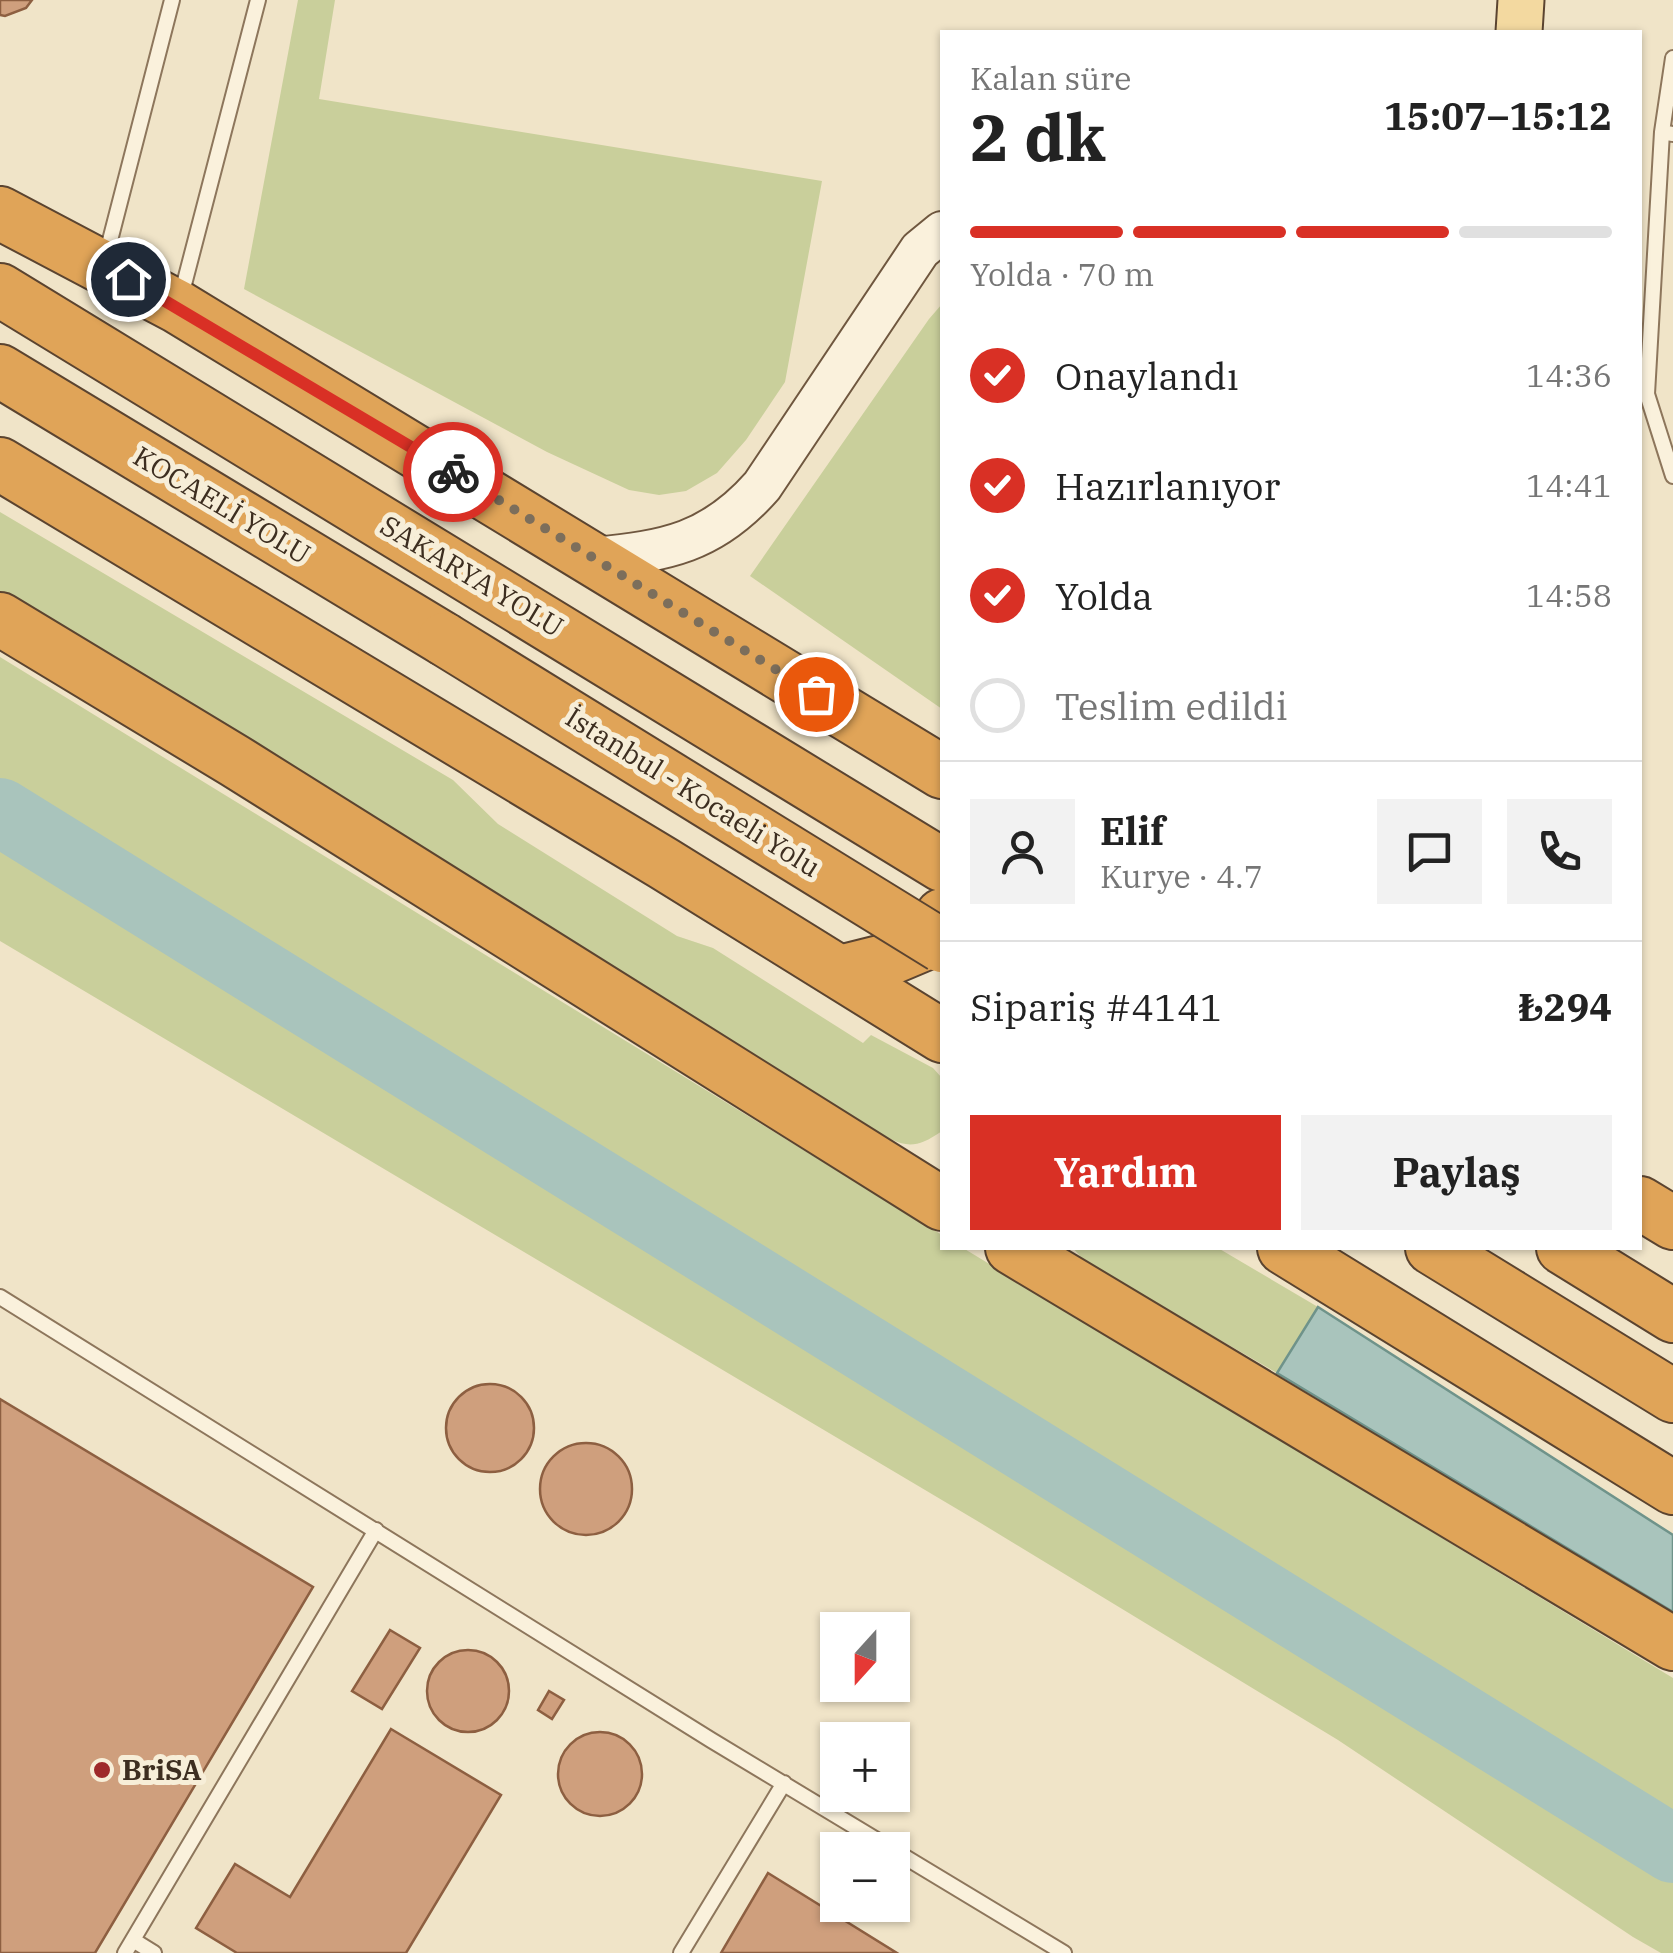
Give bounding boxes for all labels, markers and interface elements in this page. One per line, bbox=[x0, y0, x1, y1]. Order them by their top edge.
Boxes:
text: Kalan süre bbox=[970, 57, 1131, 99]
text: 15:07–15:12 bbox=[1384, 91, 1612, 140]
text: 2 dk bbox=[970, 94, 1106, 179]
pin bbox=[86, 237, 171, 322]
icon: home bbox=[101, 252, 156, 307]
text: Yolda · 70 m bbox=[970, 253, 1154, 295]
icon: check bbox=[970, 348, 1025, 403]
text: Onaylandı bbox=[1055, 351, 1239, 400]
text: 14:36 bbox=[1526, 354, 1612, 396]
courier bbox=[403, 422, 503, 522]
street label: KOCAELİ YOLU bbox=[127, 437, 318, 572]
icon: bike bbox=[426, 445, 481, 500]
icon: check bbox=[970, 458, 1025, 513]
text: Hazırlanıyor bbox=[1055, 461, 1280, 510]
text: 14:41 bbox=[1526, 464, 1612, 506]
street label: SAKARYA YOLU bbox=[374, 506, 571, 645]
icon: check bbox=[970, 568, 1025, 623]
text: Yolda bbox=[1055, 571, 1153, 620]
text: 14:58 bbox=[1526, 574, 1612, 616]
pin bbox=[774, 652, 859, 737]
icon: bag bbox=[789, 667, 844, 722]
text: Teslim edildi bbox=[1055, 681, 1288, 730]
street label: İstanbul - Kocaeli Yolu bbox=[559, 698, 828, 885]
button: person bbox=[970, 799, 1075, 904]
button: chat bbox=[1377, 799, 1482, 904]
button: phone bbox=[1507, 799, 1612, 904]
text: Elif bbox=[1100, 806, 1165, 855]
text: Kurye · 4.7 bbox=[1100, 855, 1263, 897]
text: Sipariş #4141 bbox=[970, 982, 1223, 1031]
text: ₺294 bbox=[1518, 982, 1612, 1031]
button: Yardım bbox=[970, 1115, 1281, 1230]
button: Paylaş bbox=[1301, 1115, 1612, 1230]
north arrow bbox=[820, 1612, 910, 1702]
map controls bbox=[820, 1612, 910, 1922]
button: + bbox=[820, 1722, 910, 1812]
place label: BriSA bbox=[122, 1751, 202, 1788]
marker: BriSA bbox=[91, 1759, 113, 1781]
button: − bbox=[820, 1832, 910, 1922]

